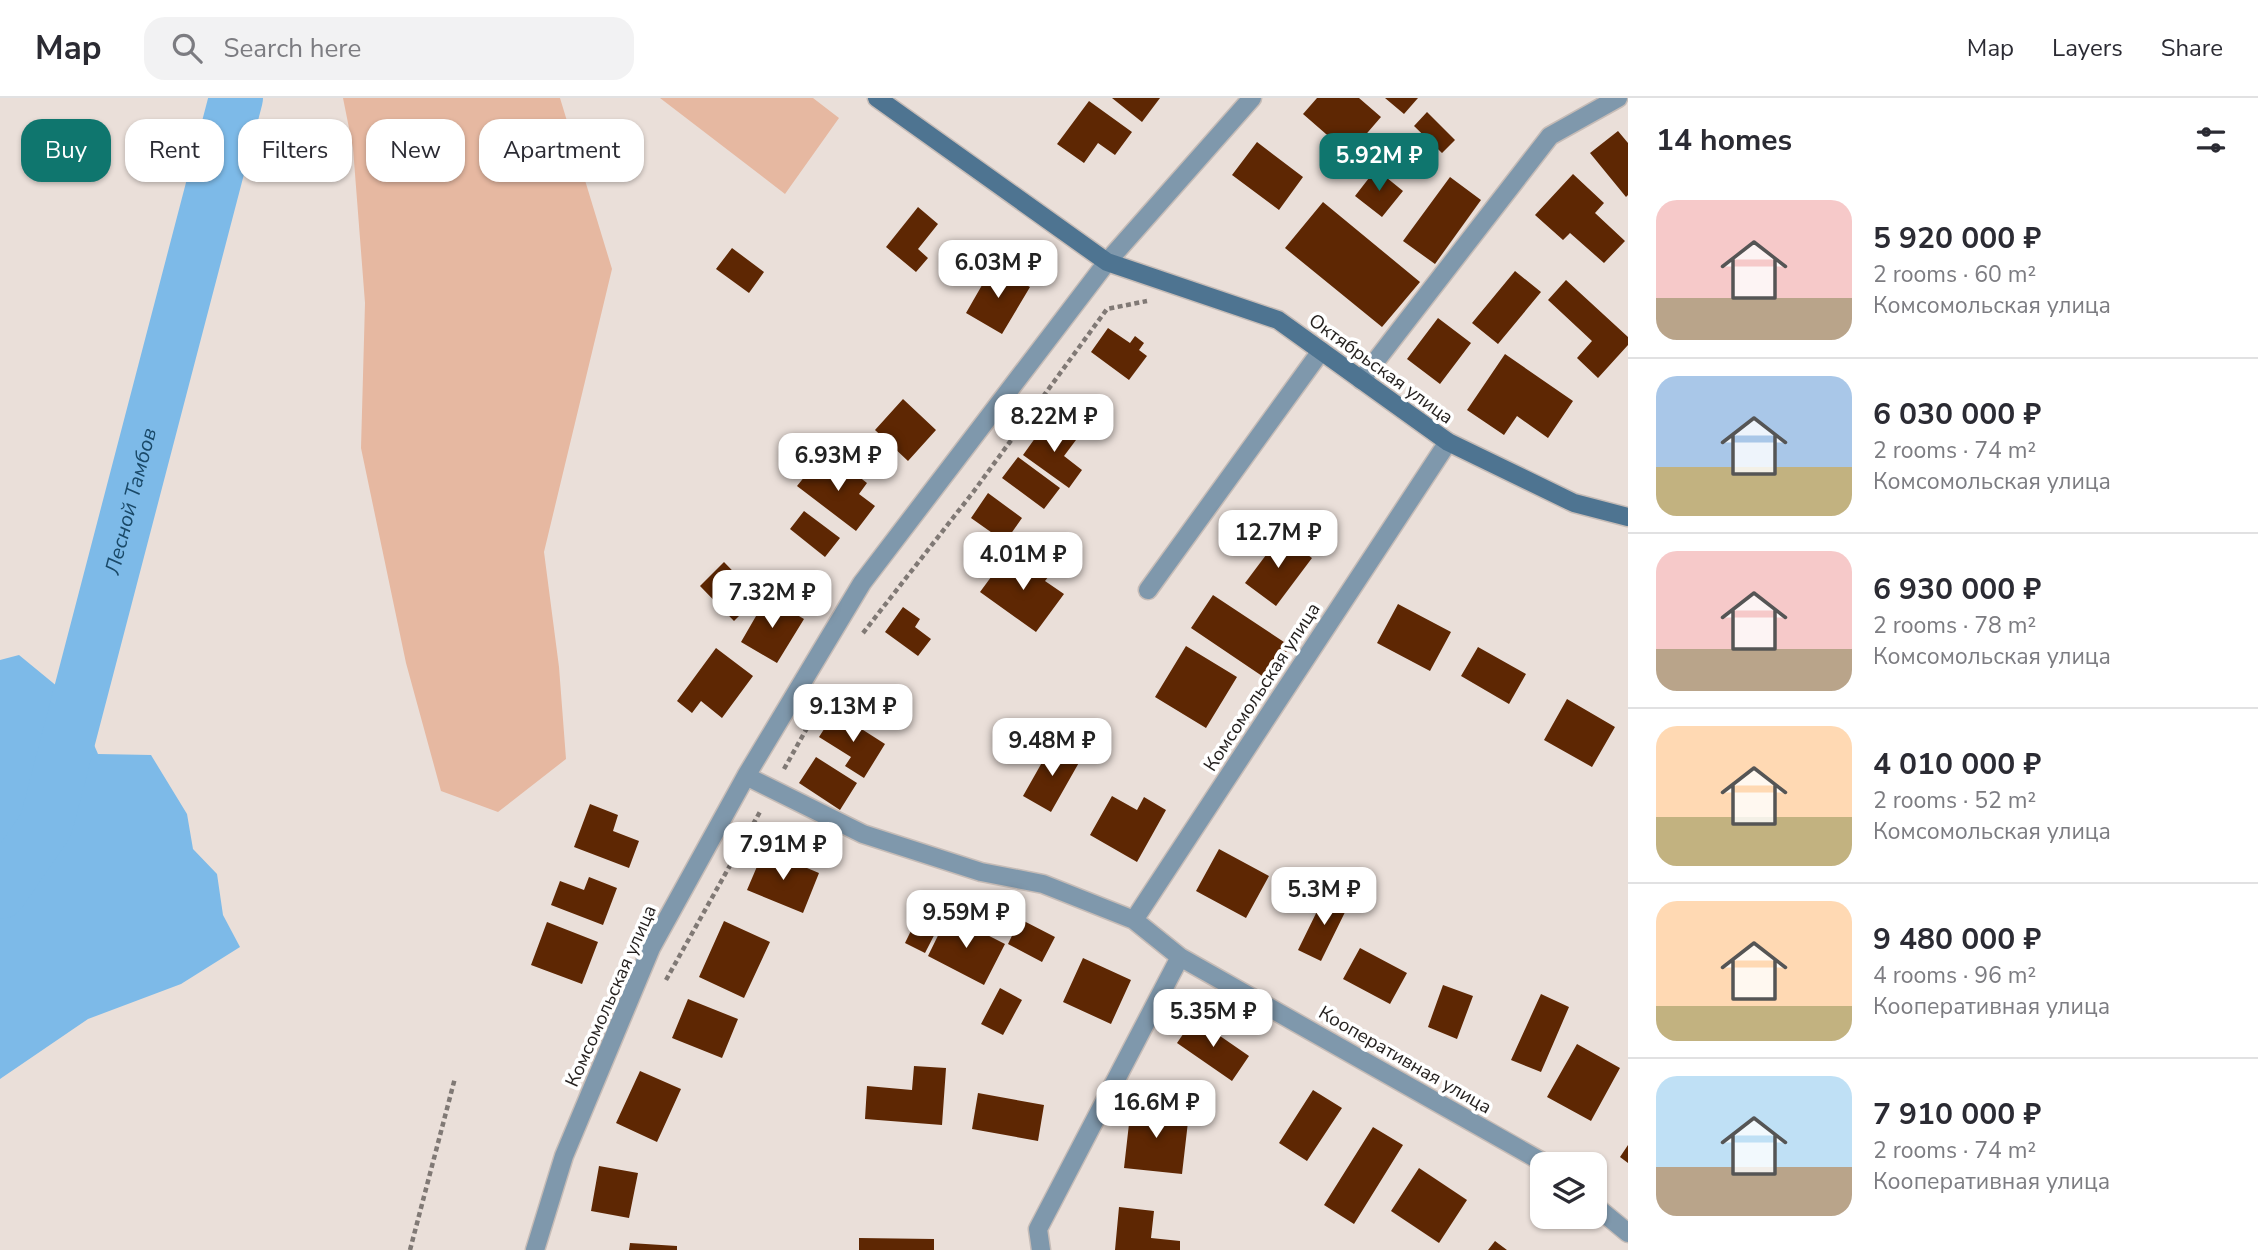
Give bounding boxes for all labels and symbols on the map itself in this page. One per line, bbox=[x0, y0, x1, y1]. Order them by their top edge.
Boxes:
pin: 5.92M ₽ bbox=[1314, 134, 1444, 193]
pin: 6.03M ₽ bbox=[933, 240, 1063, 300]
street label: Октябрьская улица bbox=[1303, 308, 1459, 430]
pin: 8.22M ₽ bbox=[989, 394, 1119, 454]
water label: Лесной Тамбов bbox=[98, 425, 163, 578]
pin: 6.93M ₽ bbox=[773, 434, 903, 493]
pin: 12.7M ₽ bbox=[1213, 510, 1343, 570]
pin: 4.01M ₽ bbox=[958, 532, 1088, 592]
pin: 7.32M ₽ bbox=[707, 570, 837, 630]
street label: Комсомольская улица bbox=[1198, 597, 1326, 777]
pin: 9.13M ₽ bbox=[788, 684, 918, 744]
pin: 9.48M ₽ bbox=[987, 718, 1117, 778]
pin: 7.91M ₽ bbox=[718, 822, 848, 882]
pin: 5.3M ₽ bbox=[1267, 868, 1381, 927]
pin: 9.59M ₽ bbox=[901, 890, 1031, 950]
street label: Комсомольская улица bbox=[559, 901, 663, 1091]
pin: 5.35M ₽ bbox=[1148, 990, 1278, 1049]
street label: Кооперативная улица bbox=[1314, 1000, 1496, 1120]
pin: 16.6M ₽ bbox=[1091, 1080, 1221, 1140]

